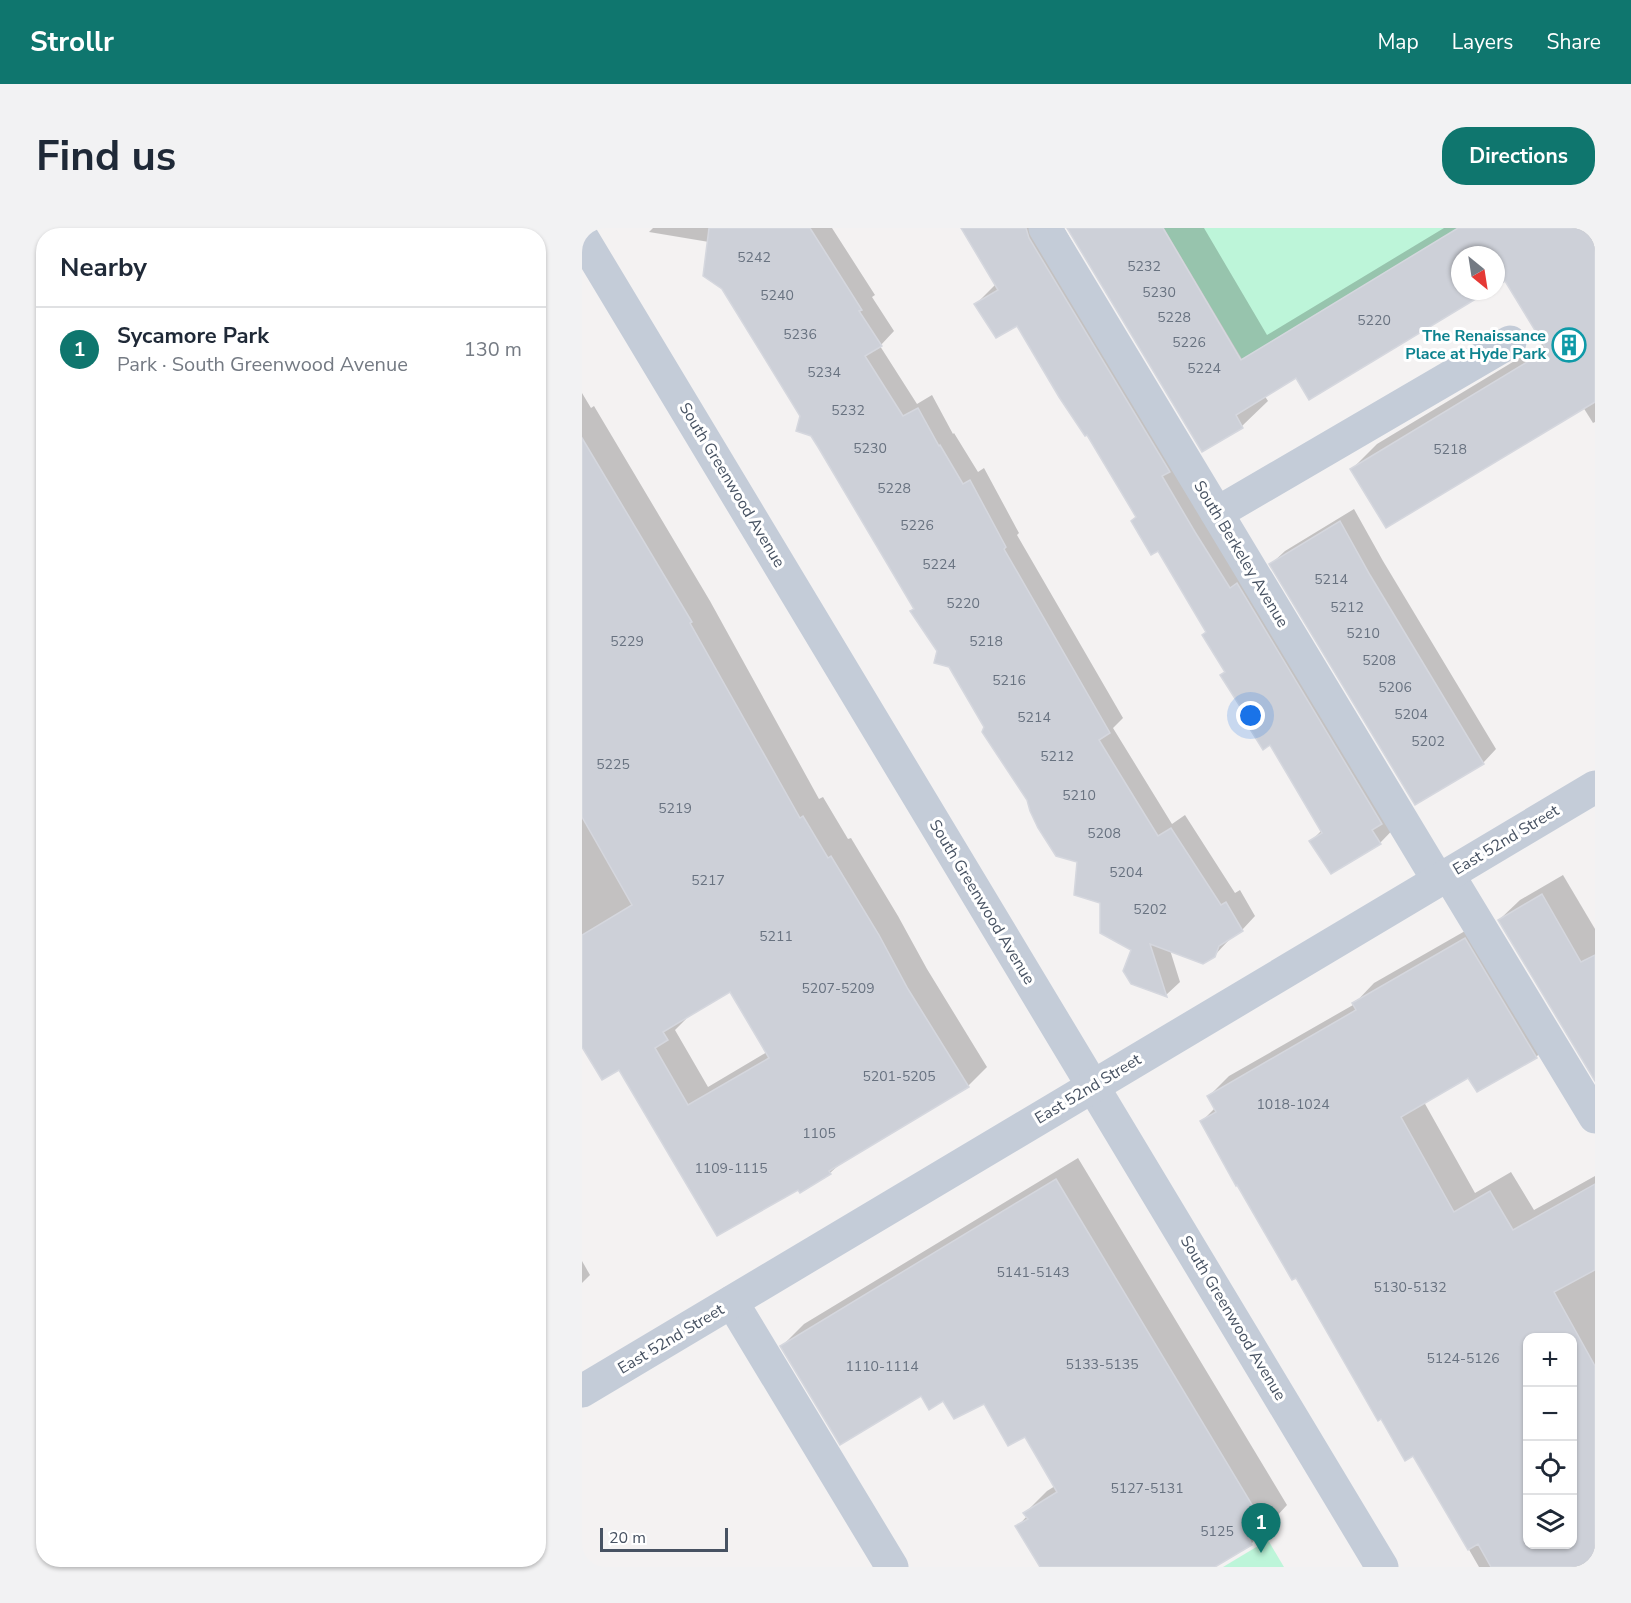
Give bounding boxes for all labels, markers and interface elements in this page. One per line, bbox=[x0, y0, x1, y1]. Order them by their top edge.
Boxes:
text: Strollr bbox=[30, 23, 114, 61]
text: Map bbox=[1377, 28, 1419, 56]
text: Layers bbox=[1452, 28, 1513, 56]
text: Share bbox=[1546, 28, 1601, 56]
button: Directions bbox=[1442, 127, 1595, 185]
text: Find us bbox=[36, 128, 176, 185]
north arrow bbox=[1451, 246, 1505, 300]
house number: 5242 bbox=[737, 248, 771, 267]
text: Nearby bbox=[60, 250, 147, 285]
house number: 5232 bbox=[1127, 257, 1161, 276]
house number: 5230 bbox=[1142, 283, 1176, 302]
house number: 5240 bbox=[760, 286, 794, 305]
house number: 5228 bbox=[1157, 308, 1191, 327]
house number: 5220 bbox=[1357, 311, 1391, 330]
text: Sycamore Park bbox=[117, 321, 269, 351]
house number: 5236 bbox=[783, 325, 817, 344]
place label: The Renaissance Place at Hyde Park bbox=[1405, 325, 1546, 365]
building icon: The Renaissance Place at Hyde Park bbox=[1551, 327, 1587, 363]
house number: 5226 bbox=[1172, 333, 1206, 352]
text: 1 bbox=[74, 336, 86, 363]
text: 130 m bbox=[464, 336, 522, 363]
text: Park · South Greenwood Avenue bbox=[117, 351, 408, 378]
house number: 5224 bbox=[1187, 359, 1221, 378]
house number: 5234 bbox=[807, 363, 841, 382]
street label: South Greenwood Avenue bbox=[674, 398, 790, 572]
house number: 5232 bbox=[831, 401, 865, 420]
house number: 5230 bbox=[853, 439, 887, 458]
house number: 5218 bbox=[1433, 440, 1467, 459]
street label: South Berkeley Avenue bbox=[1188, 476, 1294, 632]
house number: 5228 bbox=[877, 479, 911, 498]
house number: 5226 bbox=[900, 516, 934, 535]
house number: 5224 bbox=[922, 555, 956, 574]
house number: 5214 bbox=[1314, 570, 1348, 589]
house number: 5220 bbox=[946, 594, 980, 613]
house number: 5212 bbox=[1330, 598, 1364, 617]
house number: 5210 bbox=[1346, 624, 1380, 643]
house number: 5229 bbox=[610, 632, 644, 651]
house number: 5218 bbox=[969, 632, 1003, 651]
house number: 5208 bbox=[1362, 651, 1396, 670]
house number: 5216 bbox=[992, 671, 1026, 690]
house number: 5206 bbox=[1378, 678, 1412, 697]
your location bbox=[1236, 701, 1265, 730]
house number: 5204 bbox=[1394, 705, 1428, 724]
house number: 5214 bbox=[1017, 708, 1051, 727]
house number: 5202 bbox=[1411, 732, 1445, 751]
house number: 5212 bbox=[1040, 747, 1074, 766]
house number: 5225 bbox=[596, 755, 630, 774]
house number: 5210 bbox=[1062, 786, 1096, 805]
house number: 5219 bbox=[658, 799, 692, 818]
street label: East 52nd Street bbox=[1449, 799, 1564, 880]
street label: South Greenwood Avenue bbox=[924, 815, 1040, 989]
house number: 5208 bbox=[1087, 824, 1121, 843]
house number: 5204 bbox=[1109, 863, 1143, 882]
house number: 5217 bbox=[691, 871, 725, 890]
house number: 5202 bbox=[1133, 900, 1167, 919]
house number: 5211 bbox=[759, 927, 793, 946]
house number: 5207-5209 bbox=[801, 979, 875, 998]
street label: East 52nd Street bbox=[1031, 1048, 1146, 1129]
house number: 5201-5205 bbox=[862, 1067, 936, 1086]
house number: 1018-1024 bbox=[1256, 1095, 1330, 1114]
house number: 1105 bbox=[802, 1124, 836, 1143]
house number: 1109-1115 bbox=[694, 1159, 768, 1178]
street label: South Greenwood Avenue bbox=[1175, 1231, 1291, 1405]
house number: 5141-5143 bbox=[996, 1263, 1070, 1282]
house number: 5130-5132 bbox=[1373, 1278, 1447, 1297]
street label: East 52nd Street bbox=[614, 1298, 729, 1379]
map controls bbox=[1523, 1333, 1577, 1549]
button: + bbox=[1523, 1333, 1577, 1387]
house number: 5124-5126 bbox=[1426, 1349, 1500, 1368]
house number: 5133-5135 bbox=[1065, 1355, 1139, 1374]
house number: 1110-1114 bbox=[845, 1357, 919, 1376]
button: − bbox=[1523, 1387, 1577, 1441]
button: locate bbox=[1523, 1441, 1577, 1495]
house number: 5127-5131 bbox=[1110, 1479, 1184, 1498]
button: layers bbox=[1523, 1495, 1577, 1549]
pin: 1 bbox=[1242, 1504, 1280, 1553]
house number: 5125 bbox=[1200, 1522, 1234, 1541]
scale bar bbox=[600, 1525, 728, 1552]
text: 20 m bbox=[609, 1527, 646, 1549]

